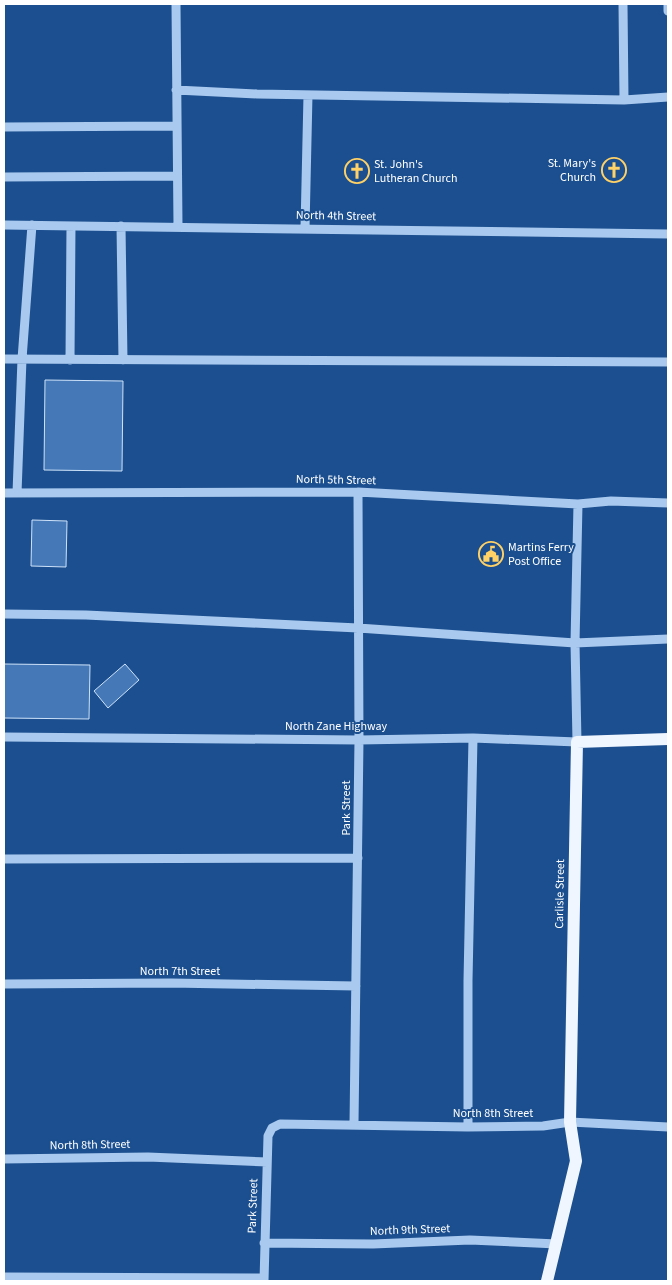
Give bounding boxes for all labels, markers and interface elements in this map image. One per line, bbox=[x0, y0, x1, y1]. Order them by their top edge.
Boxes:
place label: St. Mary's Church bbox=[548, 155, 596, 186]
place label: St. John's Lutheran Church bbox=[374, 156, 458, 187]
church icon: St. Mary's Church bbox=[601, 157, 627, 183]
church icon: St. John's Lutheran Church bbox=[344, 158, 370, 184]
street label: North 4th Street bbox=[296, 207, 376, 225]
street label: North 5th Street bbox=[296, 471, 376, 489]
place label: Martins Ferry Post Office bbox=[508, 539, 574, 570]
public building icon: Martins Ferry Post Office bbox=[478, 541, 504, 567]
street label: North Zane Highway bbox=[285, 718, 387, 735]
street label: Park Street bbox=[338, 781, 355, 835]
street label: Carlisle Street bbox=[551, 859, 569, 929]
street label: North 7th Street bbox=[140, 963, 220, 980]
street label: North 8th Street bbox=[453, 1105, 533, 1122]
street label: North 8th Street bbox=[50, 1136, 130, 1154]
street label: Park Street bbox=[244, 1178, 262, 1234]
street label: North 9th Street bbox=[370, 1220, 450, 1240]

